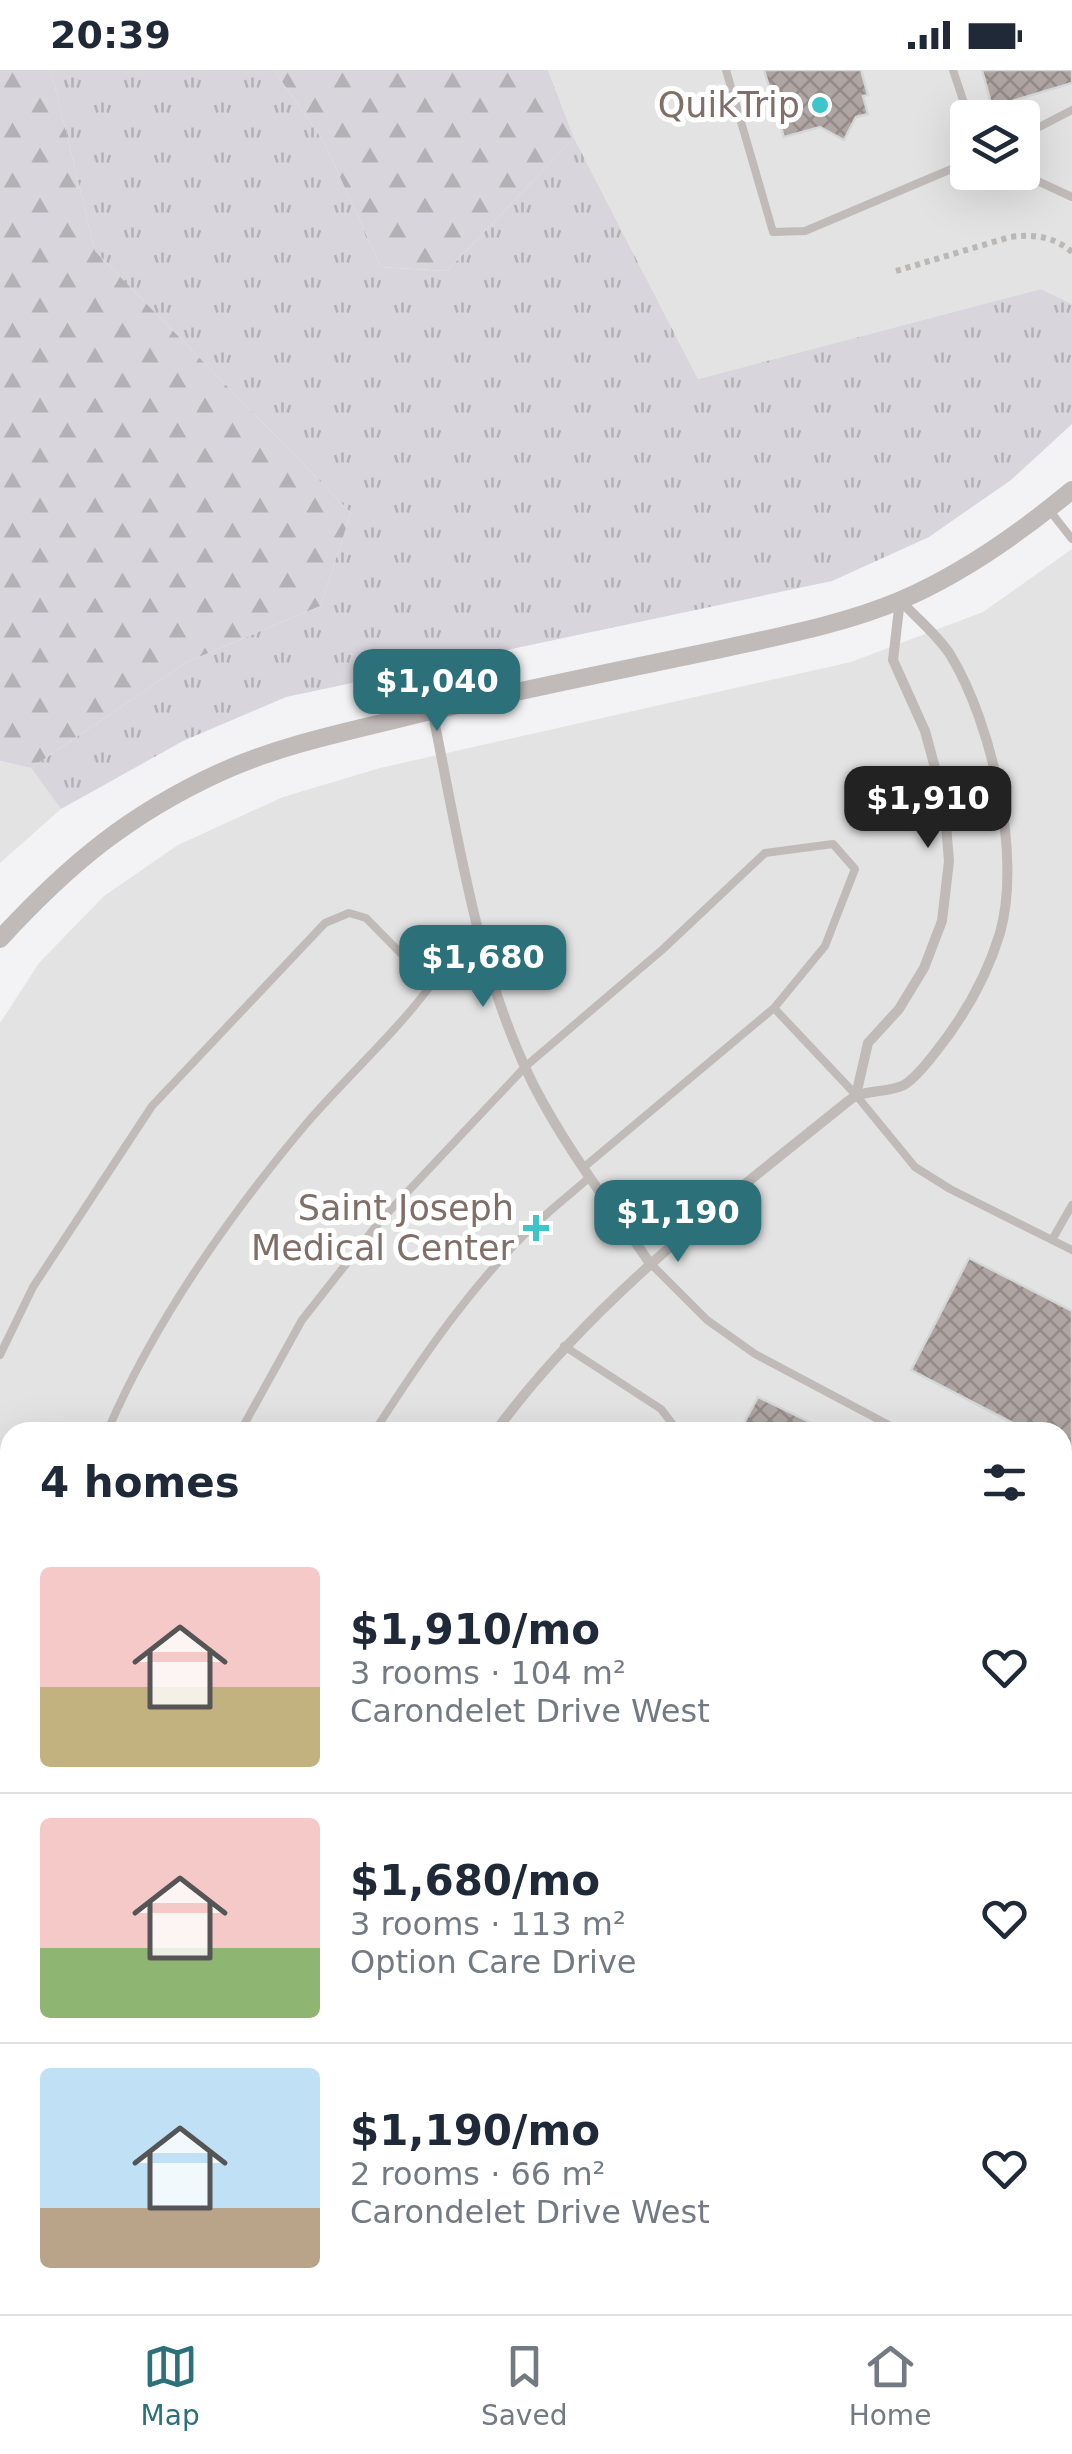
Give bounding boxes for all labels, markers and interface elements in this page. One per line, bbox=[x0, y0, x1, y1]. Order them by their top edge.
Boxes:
text: 20:39 bbox=[50, 13, 171, 57]
place label: QuikTrip bbox=[658, 85, 800, 125]
marker: QuikTrip bbox=[809, 94, 831, 116]
map controls bbox=[950, 100, 1040, 190]
button: layers bbox=[950, 100, 1040, 190]
pin: $1,040 bbox=[356, 649, 518, 734]
text: $1,040 bbox=[375, 662, 499, 700]
pin: $1,910 bbox=[847, 766, 1009, 851]
text: $1,910 bbox=[866, 779, 990, 817]
pin: $1,680 bbox=[402, 925, 564, 1010]
text: $1,680 bbox=[421, 938, 545, 976]
pin: $1,190 bbox=[597, 1180, 759, 1265]
place label: Saint Joseph Medical Center bbox=[251, 1188, 515, 1268]
text: $1,190 bbox=[616, 1193, 740, 1231]
marker: Saint Joseph Medical Center bbox=[523, 1215, 549, 1241]
icon: filters bbox=[977, 1455, 1032, 1510]
text: 4 homes bbox=[40, 1458, 240, 1507]
text: $1,910/mo bbox=[350, 1605, 600, 1654]
icon: home bbox=[120, 1607, 240, 1727]
icon: heart bbox=[977, 1640, 1032, 1695]
text: 3 rooms · 104 m² bbox=[350, 1654, 626, 1692]
text: Carondelet Drive West bbox=[350, 1692, 710, 1730]
text: $1,680/mo bbox=[350, 1856, 600, 1905]
icon: home bbox=[120, 1858, 240, 1978]
icon: heart bbox=[977, 1891, 1032, 1946]
text: 3 rooms · 113 m² bbox=[350, 1905, 626, 1943]
text: Option Care Drive bbox=[350, 1943, 637, 1981]
text: $1,190/mo bbox=[350, 2106, 600, 2155]
icon: home bbox=[120, 2108, 240, 2228]
icon: heart bbox=[977, 2141, 1032, 2196]
text: 2 rooms · 66 m² bbox=[350, 2155, 605, 2193]
text: Carondelet Drive West bbox=[350, 2193, 710, 2231]
tab: Map bbox=[141, 2339, 200, 2432]
tab: Saved bbox=[481, 2339, 567, 2432]
tab: Home bbox=[849, 2339, 931, 2432]

